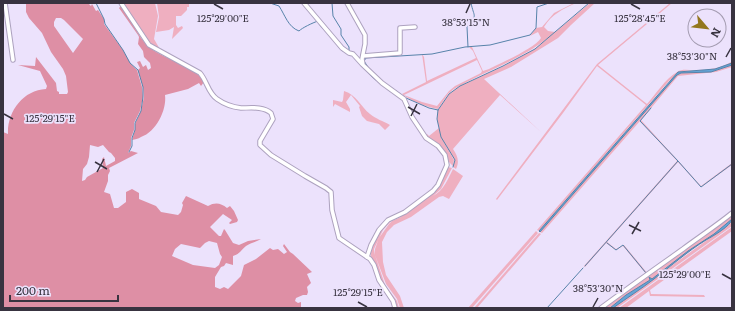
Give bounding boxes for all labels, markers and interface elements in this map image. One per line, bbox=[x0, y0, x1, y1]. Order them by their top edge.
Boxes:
north arrow bbox=[687, 8, 727, 48]
text: 125°29'00"E bbox=[197, 10, 249, 25]
text: 125°28'45"E bbox=[614, 10, 666, 25]
text: 38°53'15"N bbox=[442, 14, 490, 29]
text: N bbox=[707, 25, 726, 41]
text: 38°53'30"N bbox=[667, 48, 717, 63]
text: 125°29'15"E bbox=[25, 110, 75, 125]
text: 125°29'00"E bbox=[659, 266, 711, 281]
scale bar bbox=[10, 277, 118, 303]
text: 38°53'30"N bbox=[573, 280, 623, 295]
text: 200 m bbox=[16, 281, 50, 299]
text: 125°29'15"E bbox=[333, 284, 383, 299]

